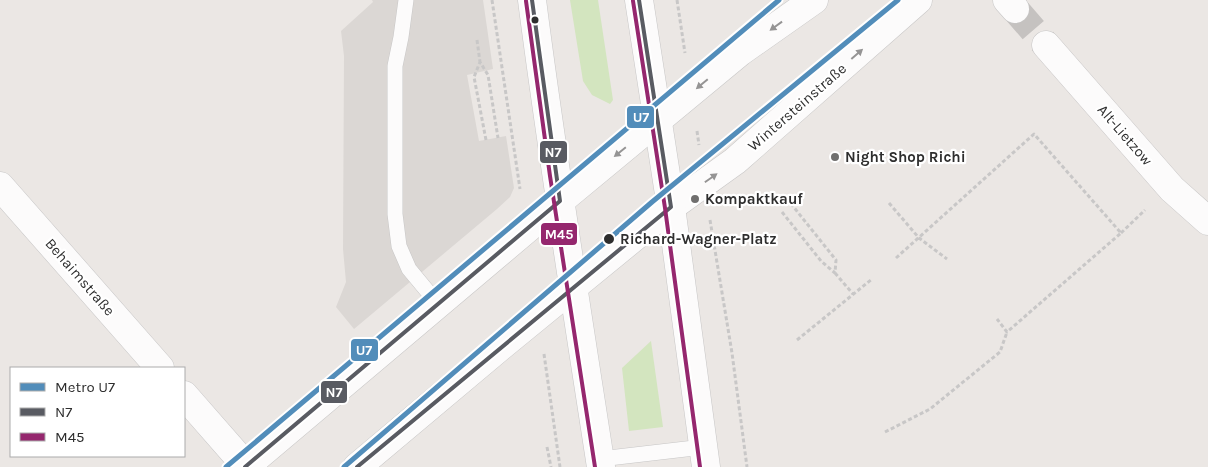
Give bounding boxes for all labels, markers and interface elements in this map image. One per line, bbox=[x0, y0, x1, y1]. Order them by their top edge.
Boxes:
unlabelled marker bbox=[530, 15, 540, 25]
one-way arrow bbox=[770, 21, 783, 31]
one-way arrow bbox=[850, 48, 862, 60]
street label: Wintersteinstraße bbox=[744, 59, 850, 155]
one-way arrow bbox=[696, 78, 709, 89]
street label: Alt-Lietzow bbox=[1094, 101, 1156, 169]
line badge: U7 bbox=[626, 105, 655, 129]
text: U7 bbox=[633, 109, 649, 126]
line badge: N7 bbox=[539, 140, 568, 164]
text: N7 bbox=[544, 144, 562, 161]
one-way arrow bbox=[614, 146, 627, 157]
place label: Night Shop Richi bbox=[845, 148, 966, 166]
marker: Night Shop Richi bbox=[829, 151, 841, 163]
one-way arrow bbox=[704, 173, 718, 183]
place label: Kompaktkauf bbox=[705, 190, 803, 208]
marker: Kompaktkauf bbox=[689, 193, 701, 205]
line badge: M45 bbox=[540, 222, 578, 246]
text: M45 bbox=[545, 226, 573, 243]
place label: Richard-Wagner-Platz bbox=[620, 230, 777, 248]
marker: Richard-Wagner-Platz bbox=[602, 232, 616, 246]
street label: Behaimstraße bbox=[41, 235, 119, 319]
line badge: U7 bbox=[350, 338, 379, 362]
text: U7 bbox=[356, 342, 372, 359]
legend bbox=[10, 367, 185, 457]
text: Metro U7 bbox=[55, 378, 115, 396]
line badge: N7 bbox=[320, 380, 348, 404]
text: N7 bbox=[325, 384, 343, 401]
text: N7 bbox=[55, 403, 72, 421]
text: M45 bbox=[55, 428, 85, 446]

